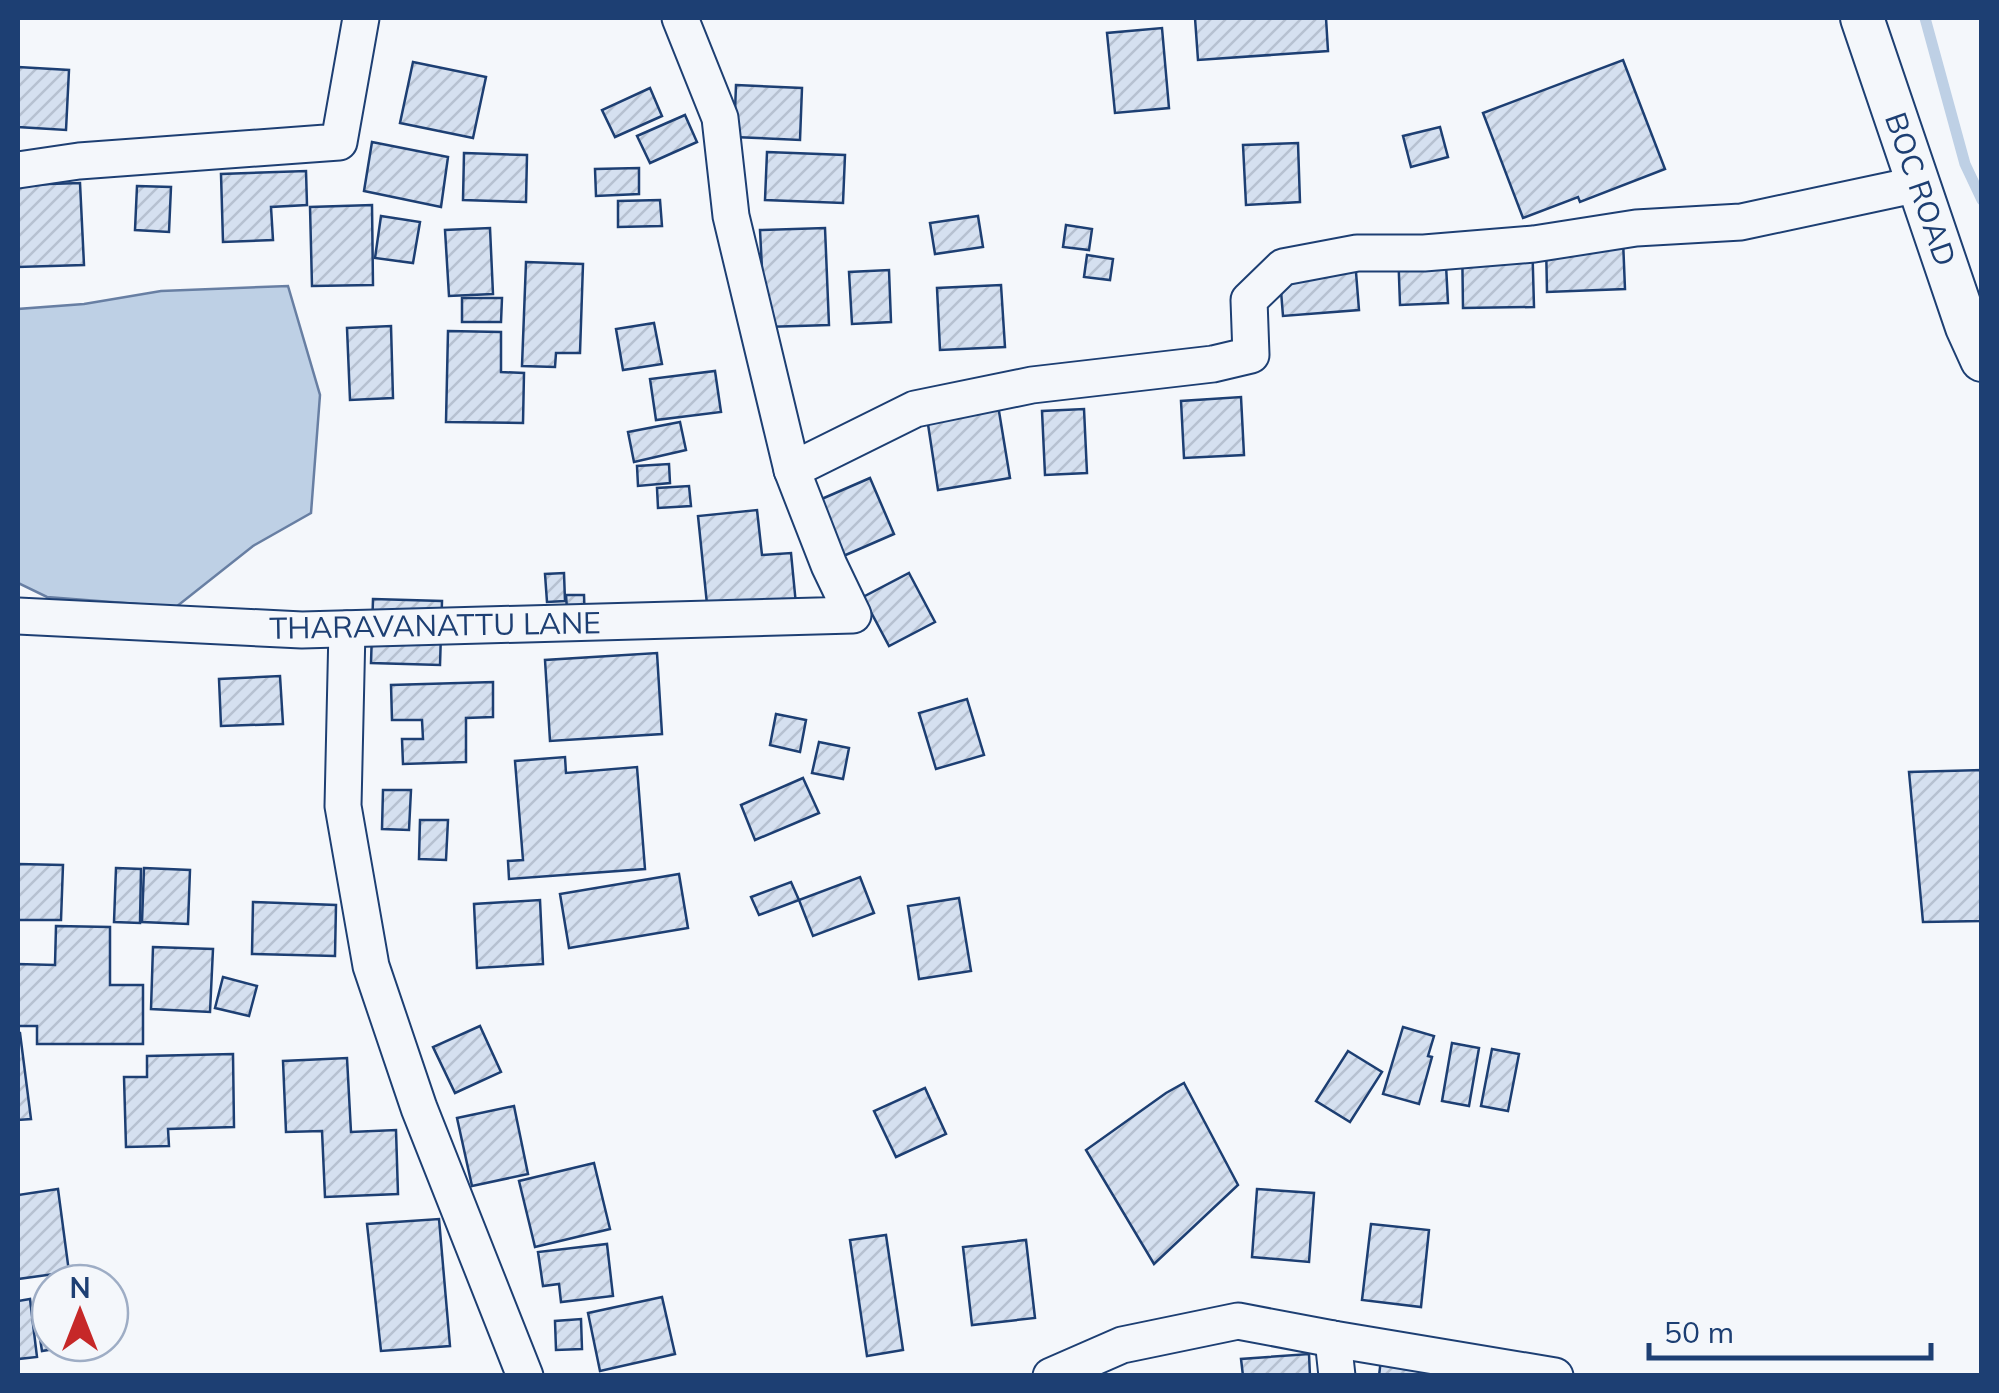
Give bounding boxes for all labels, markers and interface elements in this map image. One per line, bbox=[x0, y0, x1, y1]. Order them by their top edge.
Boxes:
street label: BOC ROAD bbox=[1877, 107, 1965, 271]
street label: THARAVANATTU LANE bbox=[269, 603, 601, 647]
north arrow bbox=[30, 1263, 130, 1363]
text: N bbox=[69, 1270, 91, 1305]
scale bar bbox=[1649, 1298, 1932, 1360]
text: 50 m bbox=[1664, 1313, 1734, 1351]

